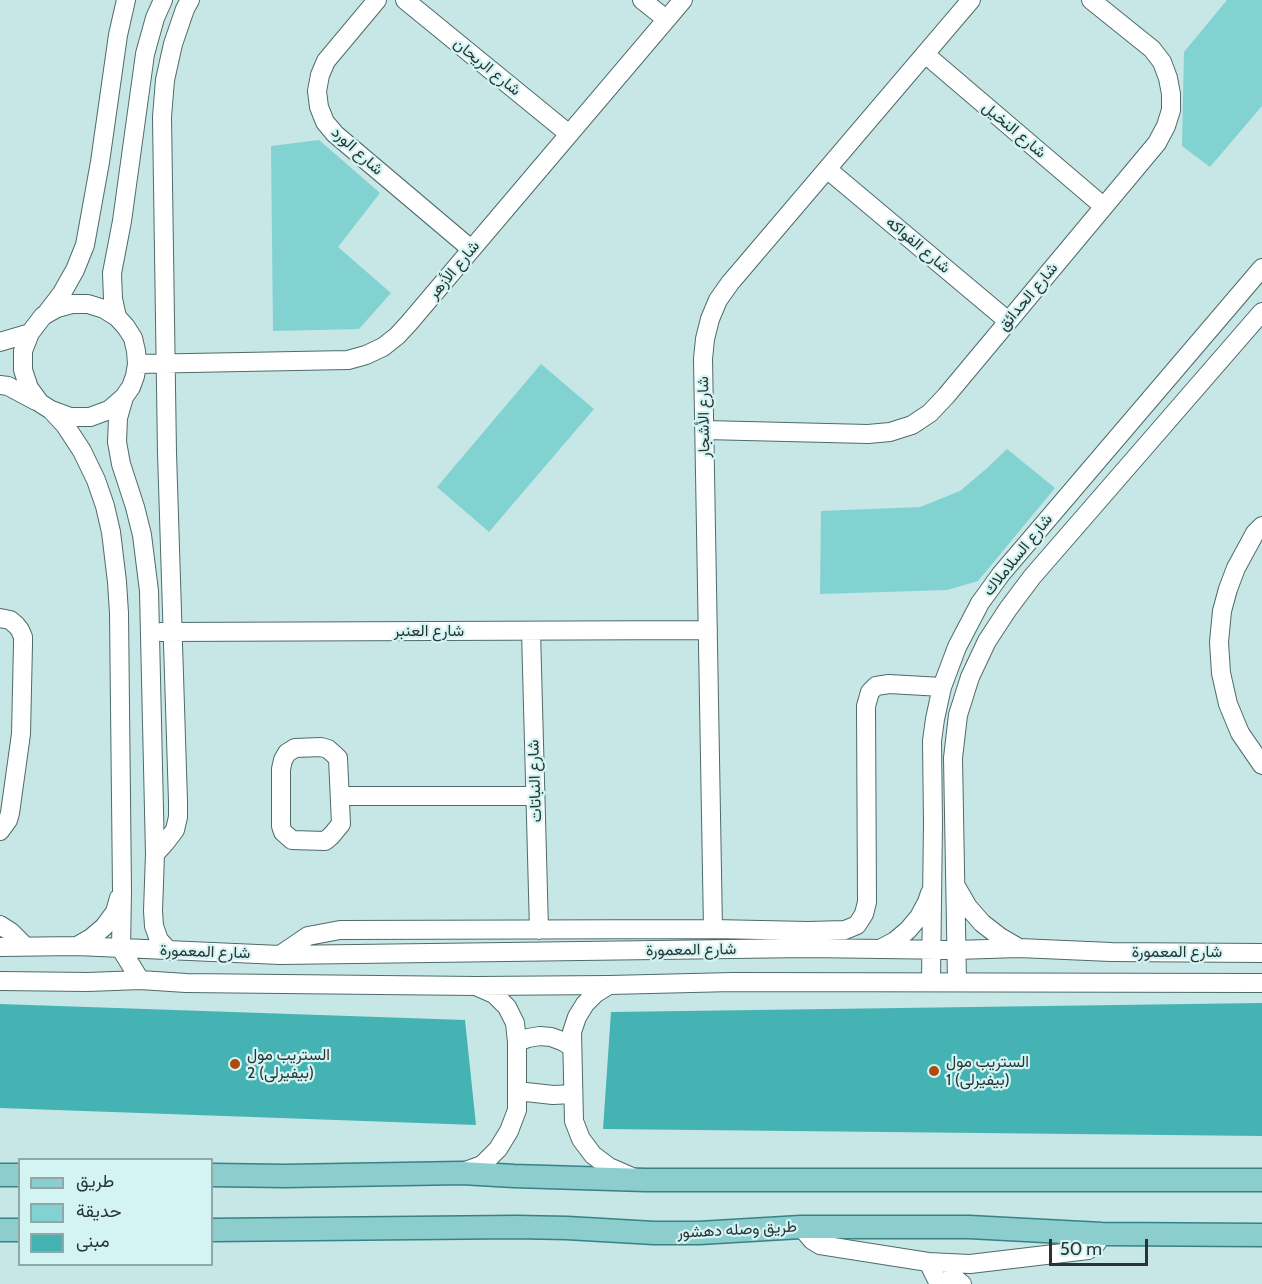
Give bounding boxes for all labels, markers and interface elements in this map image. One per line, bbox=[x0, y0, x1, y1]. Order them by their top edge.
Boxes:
street label: شارع الريحان bbox=[449, 34, 525, 100]
street label: شارع النخيل bbox=[978, 98, 1050, 162]
street label: شارع الورد bbox=[327, 123, 387, 179]
street label: شارع الفواكه bbox=[882, 212, 954, 278]
street label: شارع الأزهر bbox=[424, 237, 484, 303]
street label: شارع الحدائق bbox=[994, 259, 1062, 335]
street label: شارع الأشجار bbox=[694, 376, 714, 458]
street label: شارع السلاملاك bbox=[979, 510, 1057, 600]
street label: شارع العنبر bbox=[394, 621, 464, 641]
street label: شارع النباتات bbox=[524, 739, 546, 823]
street label: شارع المعمورة bbox=[646, 940, 736, 960]
street label: شارع المعمورة bbox=[159, 941, 251, 963]
street label: شارع المعمورة bbox=[1132, 942, 1222, 962]
place label: الستريب مول 2 (بيفيرلى) bbox=[247, 1045, 330, 1083]
place label: الستريب مول 1 (بيفيرلى) bbox=[946, 1052, 1029, 1090]
marker: الستريب مول 2 (بيفيرلى) bbox=[228, 1057, 242, 1071]
marker: الستريب مول 1 (بيفيرلى) bbox=[927, 1064, 941, 1078]
legend bbox=[18, 1158, 213, 1266]
text: طريق bbox=[76, 1170, 114, 1192]
text: حديقة bbox=[76, 1200, 122, 1222]
street label: طريق وصله دهشور bbox=[677, 1217, 797, 1243]
scale bar bbox=[1052, 1227, 1151, 1265]
text: مبنى bbox=[76, 1230, 110, 1252]
text: 50 m bbox=[1060, 1238, 1102, 1260]

